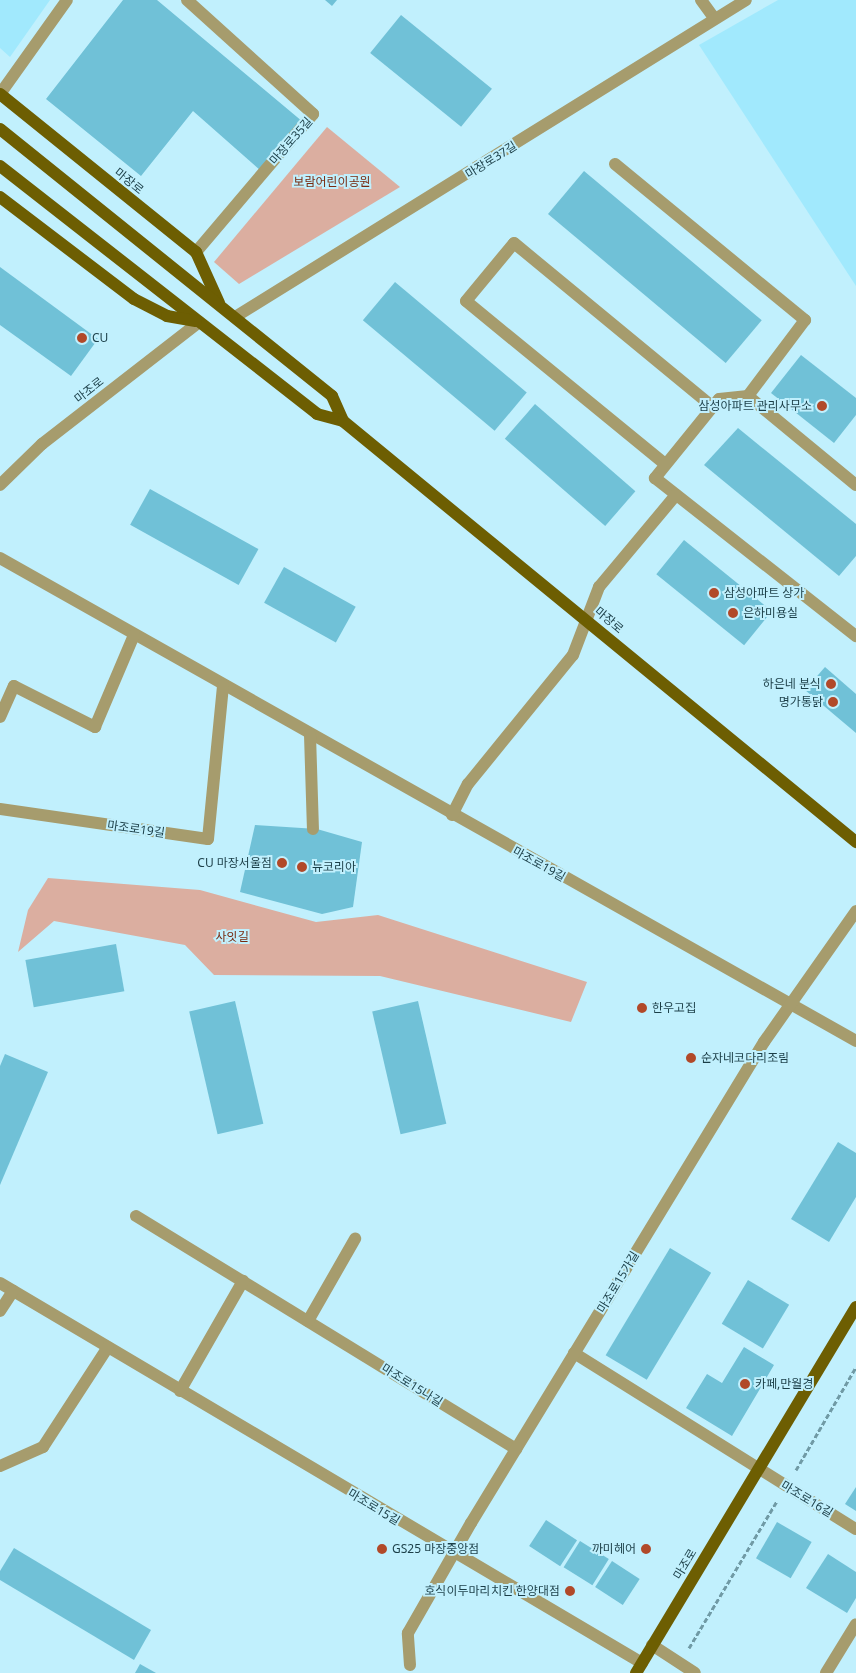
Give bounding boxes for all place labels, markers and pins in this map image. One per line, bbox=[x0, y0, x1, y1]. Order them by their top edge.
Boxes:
place label: CU bbox=[92, 331, 108, 345]
marker: CU bbox=[76, 332, 88, 344]
place label: 삼성아파트 관리사무소 bbox=[698, 399, 812, 413]
marker: 삼성아파트 관리사무소 bbox=[816, 400, 828, 412]
place label: 삼성아파트 상가 bbox=[724, 586, 804, 600]
marker: 삼성아파트 상가 bbox=[708, 587, 720, 599]
place label: 은하미용실 bbox=[743, 606, 798, 620]
marker: 은하미용실 bbox=[727, 607, 739, 619]
place label: 하은네 분식 bbox=[763, 677, 821, 691]
marker: 하은네 분식 bbox=[825, 678, 837, 690]
place label: 명가통닭 bbox=[779, 695, 823, 709]
marker: 명가통닭 bbox=[827, 696, 839, 708]
place label: CU 마장서울점 bbox=[197, 856, 272, 870]
marker: CU 마장서울점 bbox=[276, 857, 288, 869]
place label: 뉴코리아 bbox=[312, 860, 356, 874]
marker: 뉴코리아 bbox=[296, 861, 308, 873]
place label: 한우고집 bbox=[652, 1001, 696, 1015]
marker: 한우고집 bbox=[636, 1002, 648, 1014]
place label: 순자네코다리조림 bbox=[701, 1051, 789, 1065]
marker: 순자네코다리조림 bbox=[685, 1052, 697, 1064]
place label: 카페,만월경 bbox=[755, 1377, 813, 1391]
marker: 카페,만월경 bbox=[739, 1378, 751, 1390]
place label: GS25 마장중앙점 bbox=[392, 1542, 479, 1556]
place label: 까미헤어 bbox=[592, 1542, 636, 1556]
marker: GS25 마장중앙점 bbox=[376, 1543, 388, 1555]
marker: 까미헤어 bbox=[640, 1543, 652, 1555]
place label: 호식이두마리치킨 한양대점 bbox=[424, 1584, 560, 1598]
marker: 호식이두마리치킨 한양대점 bbox=[564, 1585, 576, 1597]

